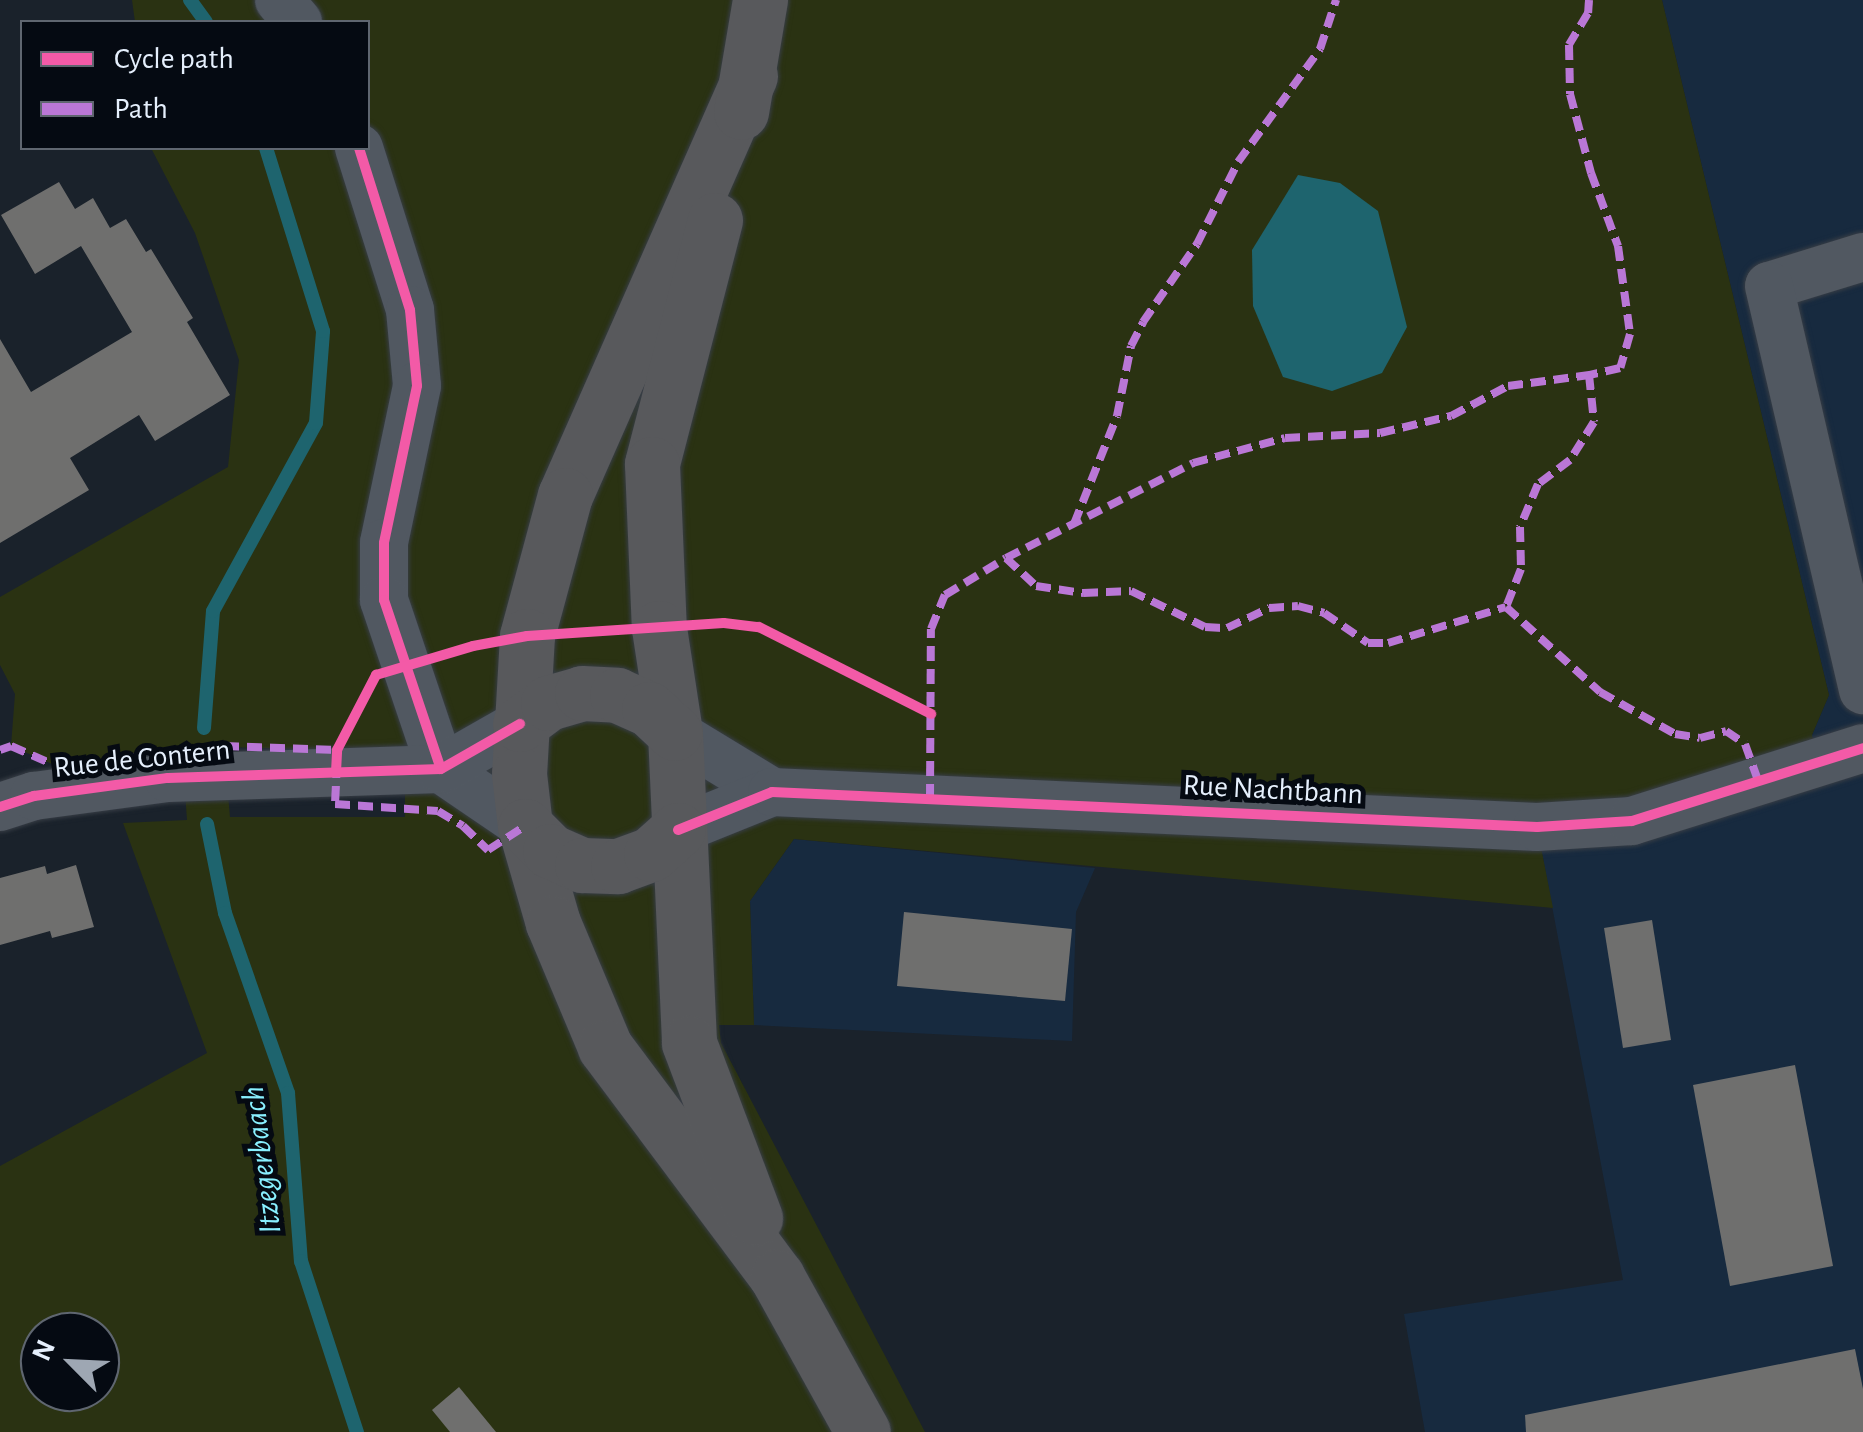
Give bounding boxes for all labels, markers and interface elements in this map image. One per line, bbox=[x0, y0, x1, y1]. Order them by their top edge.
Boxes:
legend bbox=[20, 20, 370, 150]
text: Cycle path bbox=[114, 44, 234, 74]
text: Path bbox=[114, 94, 168, 124]
street label: Rue de Contern bbox=[52, 732, 232, 786]
street label: Rue Nachtbann bbox=[1182, 767, 1364, 813]
water label: Itzegerbaach bbox=[234, 1084, 290, 1236]
north arrow bbox=[20, 1312, 120, 1412]
text: N bbox=[28, 1336, 61, 1365]

